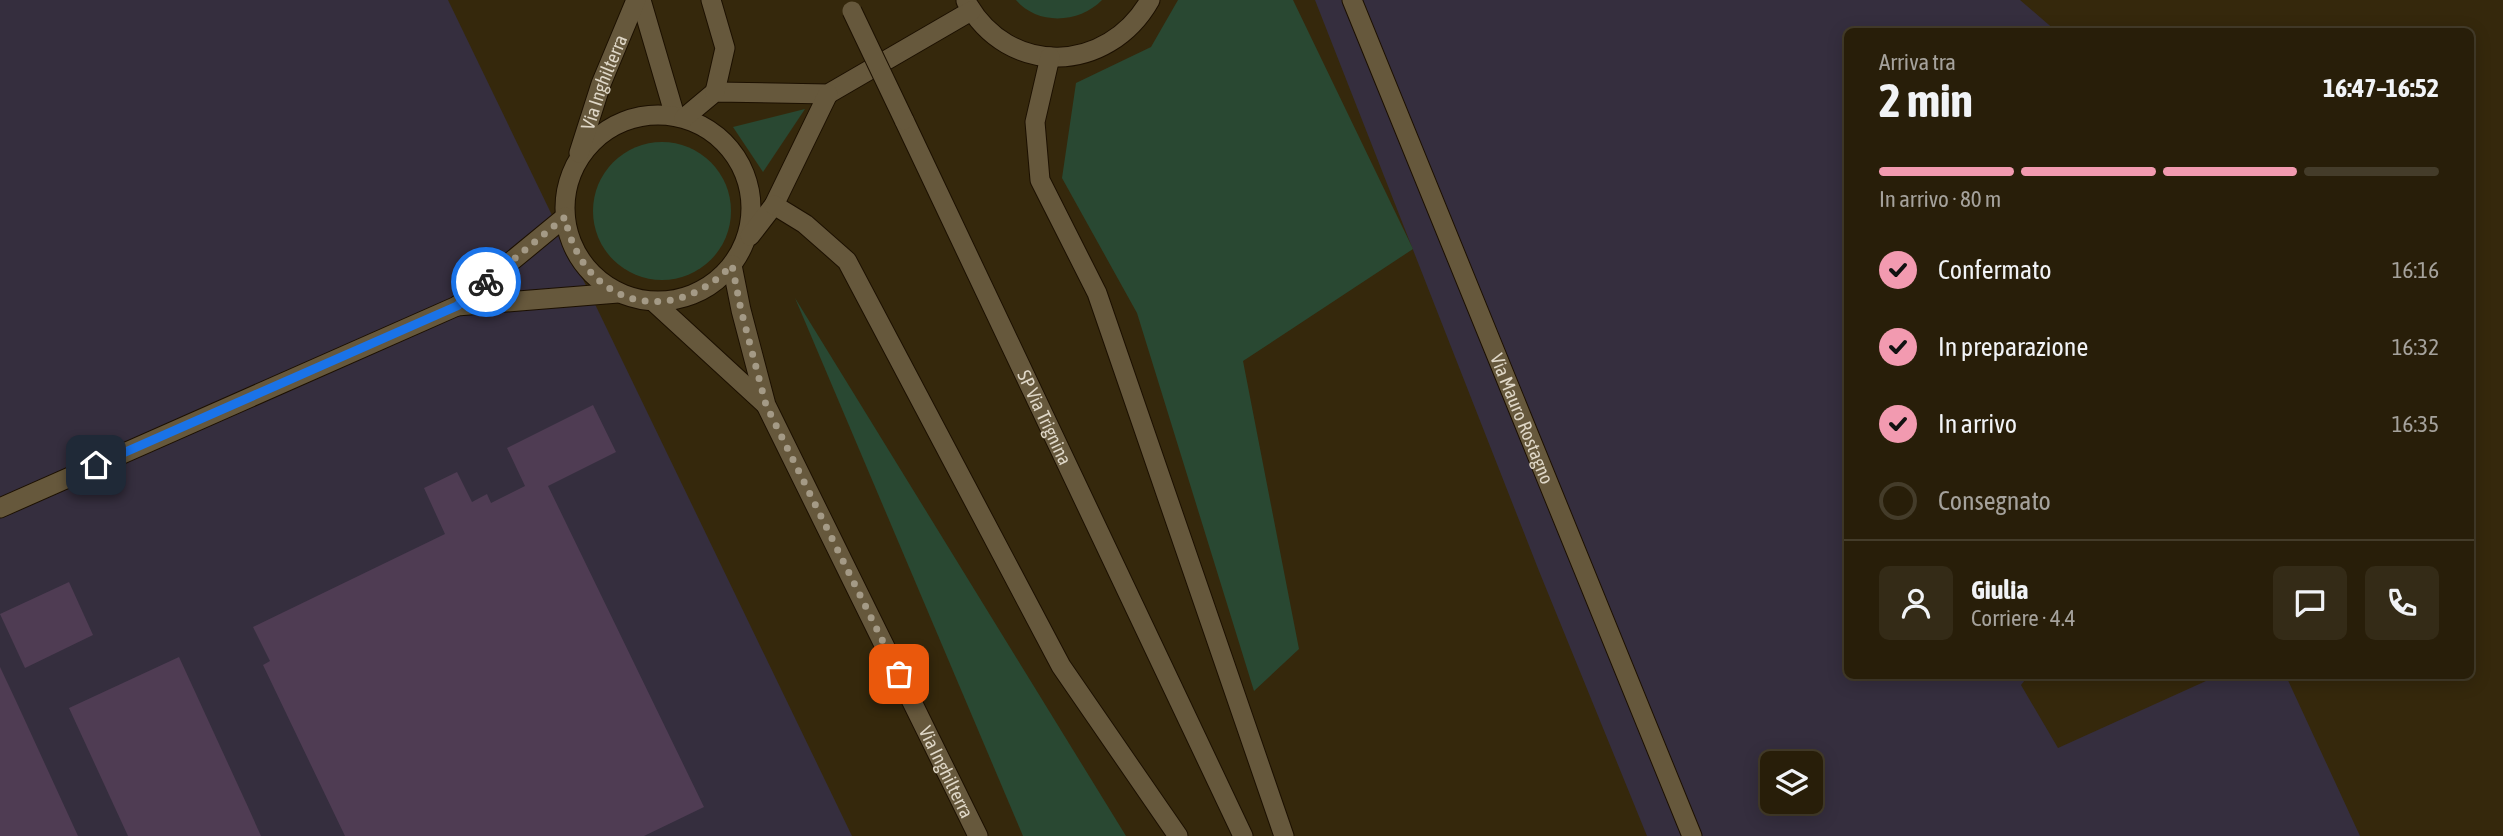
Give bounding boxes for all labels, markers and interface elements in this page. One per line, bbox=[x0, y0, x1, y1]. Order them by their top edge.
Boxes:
street label: Via Inghilterra bbox=[576, 31, 631, 132]
text: Arriva tra bbox=[1879, 49, 1956, 75]
text: 16:47–16:52 bbox=[2323, 73, 2439, 103]
text: 2 min bbox=[1879, 74, 1973, 127]
text: In arrivo · 80 m bbox=[1879, 186, 2001, 212]
courier bbox=[451, 247, 521, 317]
icon: check bbox=[1879, 251, 1917, 289]
text: Confermato bbox=[1938, 255, 2051, 285]
text: 16:16 bbox=[2392, 257, 2439, 283]
icon: bike bbox=[467, 263, 505, 301]
icon: check bbox=[1879, 328, 1917, 366]
text: In preparazione bbox=[1938, 332, 2088, 362]
text: 16:32 bbox=[2392, 334, 2439, 360]
street label: Via Mauro Rostagno bbox=[1486, 350, 1559, 487]
street label: SP Via Trignina bbox=[1013, 367, 1077, 468]
icon: check bbox=[1879, 405, 1917, 443]
text: In arrivo bbox=[1938, 409, 2017, 439]
text: 16:35 bbox=[2392, 411, 2439, 437]
pin bbox=[66, 435, 126, 495]
icon: home bbox=[77, 446, 115, 484]
text: Consegnato bbox=[1938, 486, 2051, 516]
button: person bbox=[1879, 566, 1953, 640]
button: chat bbox=[2273, 566, 2347, 640]
button: phone bbox=[2365, 566, 2439, 640]
text: Giulia bbox=[1971, 575, 2028, 605]
text: Corriere · 4.4 bbox=[1971, 605, 2076, 631]
pin bbox=[869, 644, 929, 704]
icon: bag bbox=[880, 655, 918, 693]
street label: Via Inghilterra bbox=[915, 722, 978, 821]
map controls bbox=[1760, 751, 1823, 814]
button: layers bbox=[1760, 751, 1823, 814]

